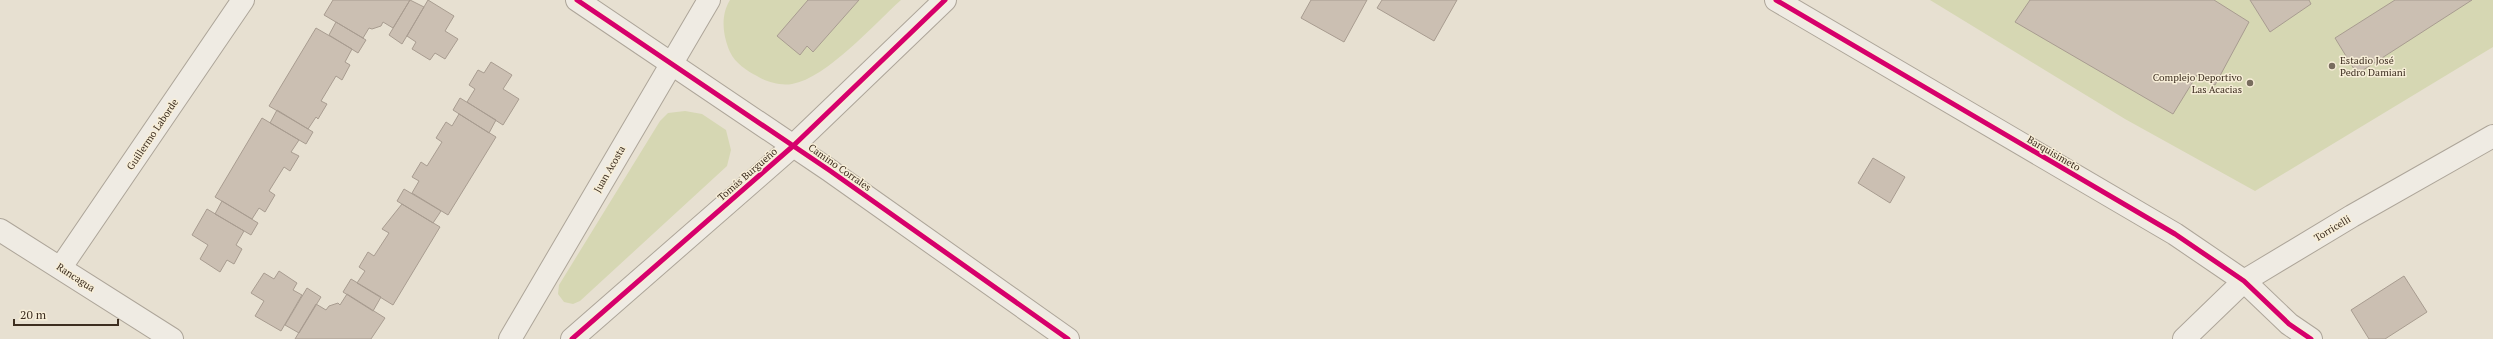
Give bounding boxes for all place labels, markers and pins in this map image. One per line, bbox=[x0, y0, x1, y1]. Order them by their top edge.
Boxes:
place label: Estadio José Pedro Damiani bbox=[2340, 54, 2406, 79]
marker: Estadio José Pedro Damiani bbox=[2327, 61, 2337, 71]
place label: Complejo Deportivo Las Acacias bbox=[2153, 71, 2242, 96]
marker: Complejo Deportivo Las Acacias bbox=[2245, 78, 2255, 88]

